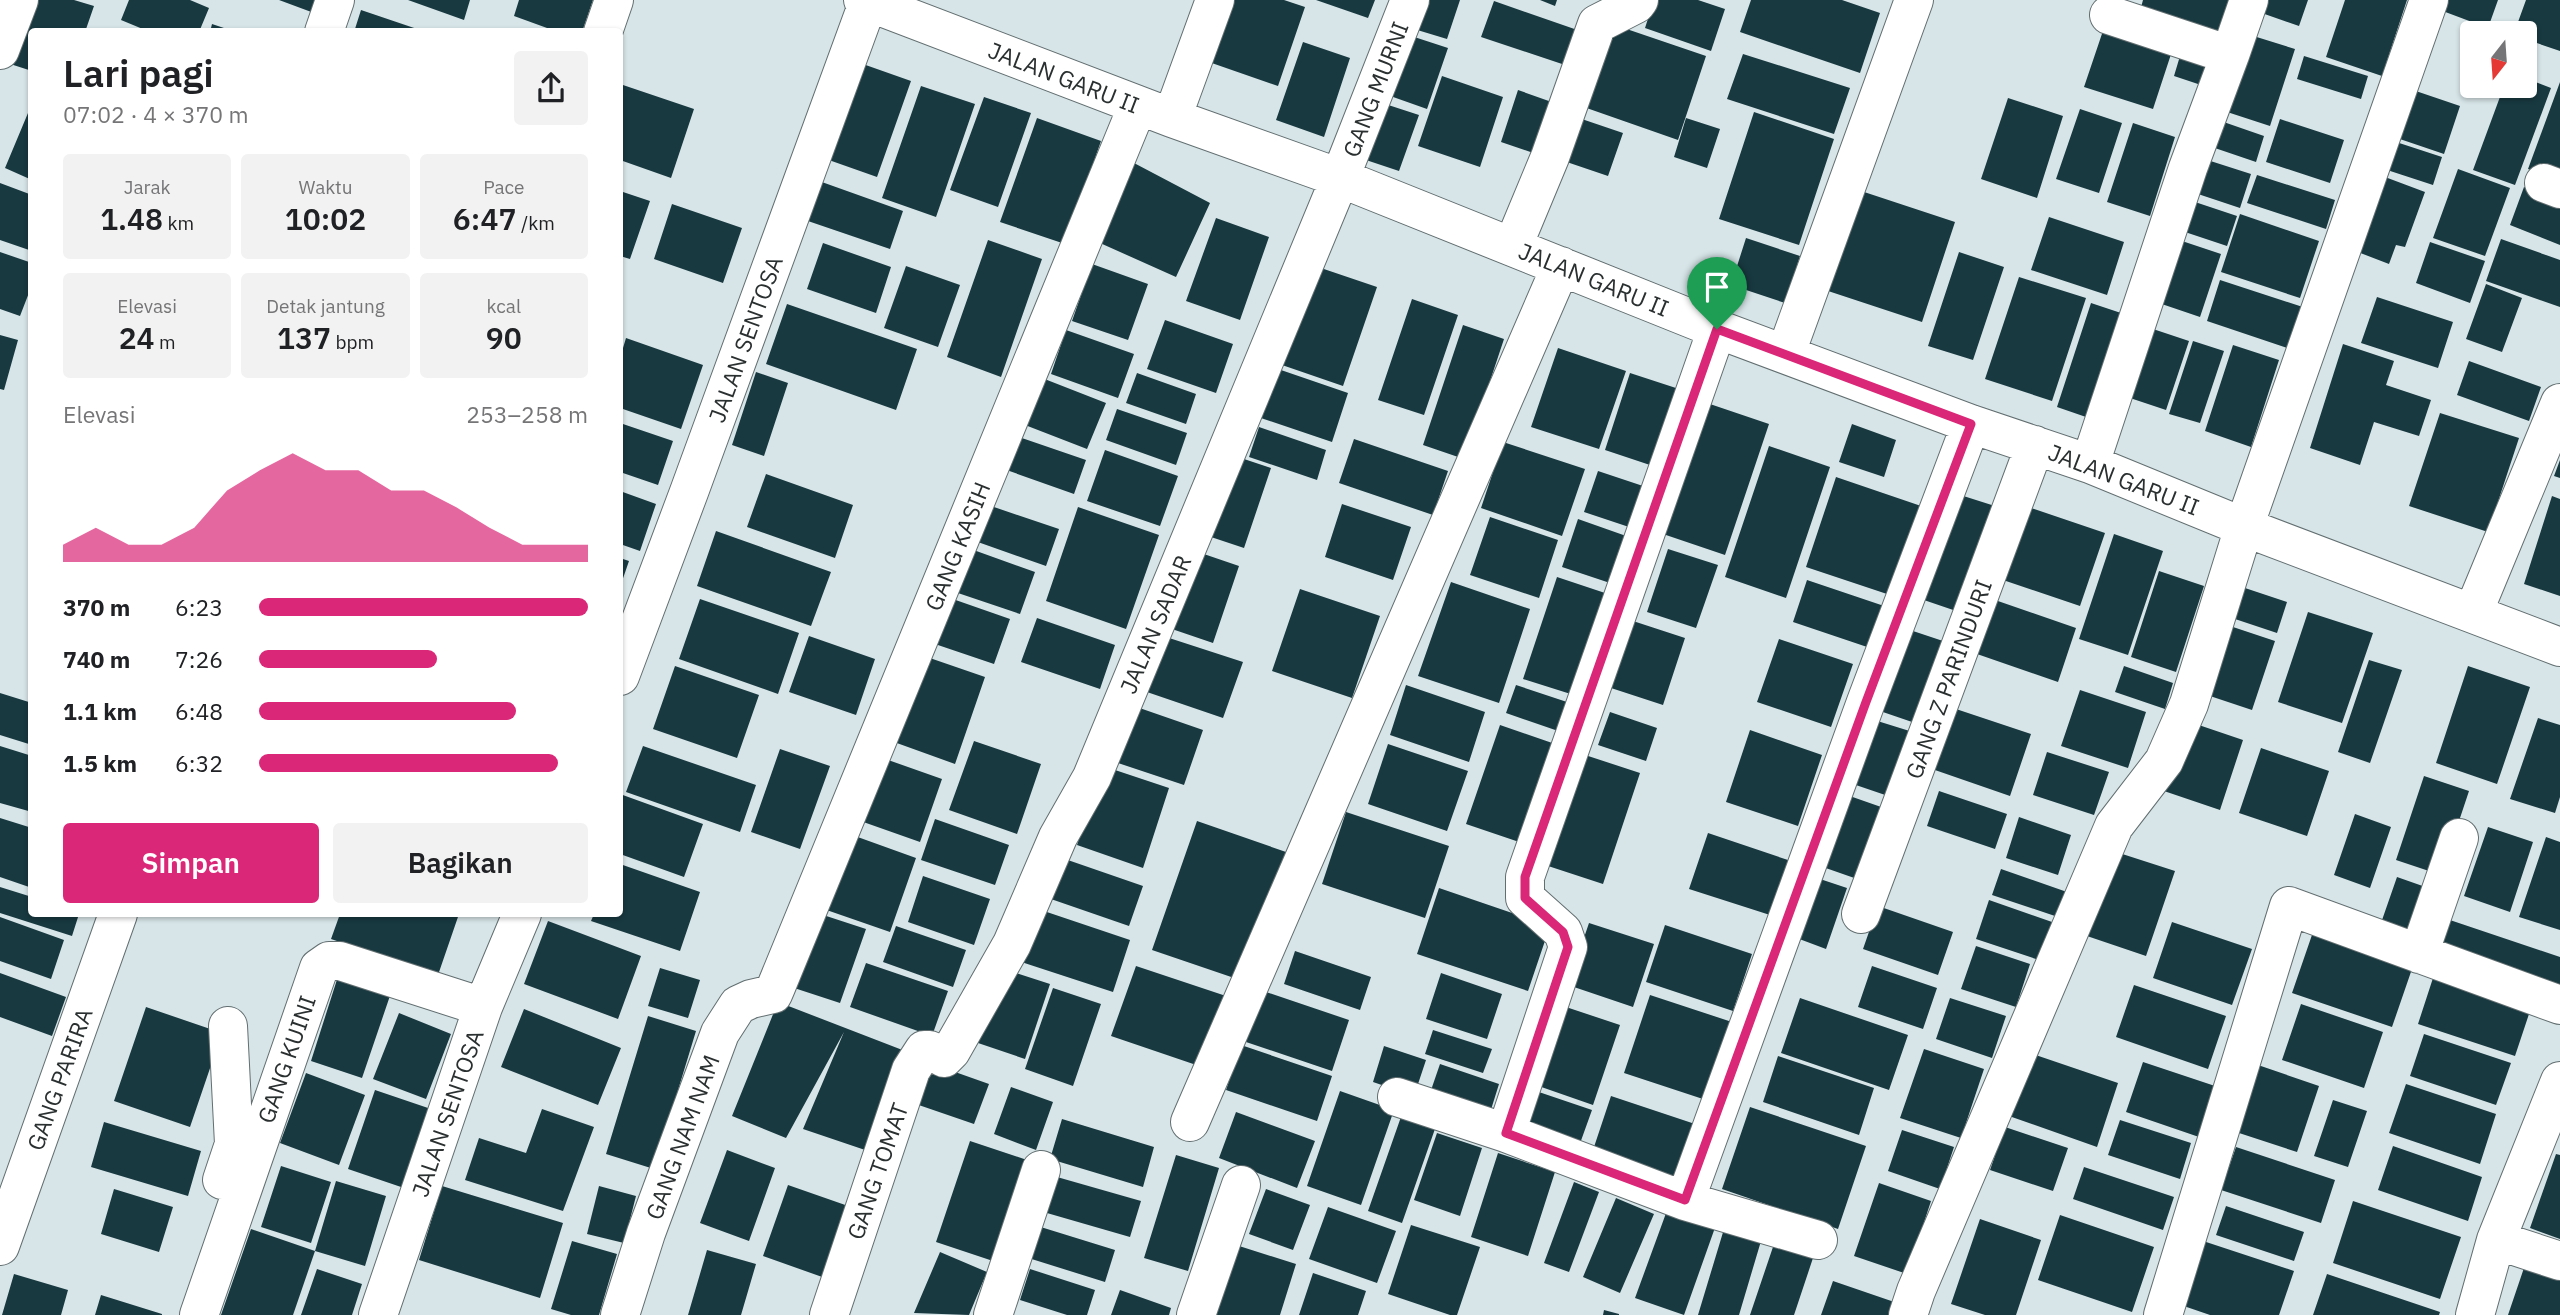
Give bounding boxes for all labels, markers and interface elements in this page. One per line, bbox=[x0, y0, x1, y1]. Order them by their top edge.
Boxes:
street label: GANG MURNI bbox=[1335, 17, 1415, 161]
north arrow bbox=[2460, 21, 2538, 98]
map controls bbox=[2460, 21, 2537, 98]
street label: JALAN GARU II bbox=[984, 34, 1144, 120]
text: Lari pagi bbox=[63, 48, 214, 97]
button: share bbox=[514, 51, 588, 125]
text: 07:02 · 4 × 370 m bbox=[63, 99, 249, 129]
text: Jarak bbox=[124, 175, 171, 199]
text: Waktu bbox=[298, 175, 353, 199]
text: Pace bbox=[483, 175, 525, 199]
text: 1.48 bbox=[100, 199, 163, 238]
text: 10:02 bbox=[285, 199, 366, 238]
text: 6:47 bbox=[453, 199, 516, 238]
text: km bbox=[163, 211, 194, 235]
text: /km bbox=[516, 211, 555, 235]
street label: JALAN GARU II bbox=[1515, 235, 1673, 323]
street label: JALAN SENTOSA bbox=[701, 251, 789, 426]
pin bbox=[1687, 257, 1747, 329]
icon: arrive bbox=[1698, 268, 1736, 306]
text: Elevasi bbox=[117, 294, 177, 318]
text: Detak jantung bbox=[266, 294, 385, 318]
text: kcal bbox=[487, 294, 521, 318]
text: 24 bbox=[119, 318, 155, 357]
text: 137 bbox=[277, 318, 331, 357]
text: 90 bbox=[486, 318, 522, 357]
text: m bbox=[155, 330, 176, 354]
text: bpm bbox=[331, 330, 374, 354]
text: Elevasi bbox=[63, 399, 135, 429]
text: 253–258 m bbox=[466, 399, 588, 429]
street label: JALAN GARU II bbox=[2044, 436, 2204, 522]
street label: GANG KASIH bbox=[918, 477, 996, 615]
street label: JALAN SADAR bbox=[1112, 550, 1198, 698]
street label: GANG Z PARINDURI bbox=[1898, 575, 1998, 783]
text: 370 m bbox=[63, 592, 130, 622]
text: 6:23 bbox=[175, 592, 223, 622]
text: 740 m bbox=[63, 644, 130, 674]
text: 7:26 bbox=[175, 644, 223, 674]
text: 1.1 km bbox=[63, 696, 137, 726]
text: 6:48 bbox=[175, 696, 223, 726]
text: 1.5 km bbox=[63, 748, 137, 778]
text: 6:32 bbox=[175, 748, 223, 778]
button: Simpan bbox=[63, 823, 319, 903]
button: Bagikan bbox=[333, 823, 588, 903]
street label: GANG KUINI bbox=[250, 991, 322, 1127]
street label: GANG PARIRA bbox=[19, 1003, 99, 1154]
street label: JALAN SENTOSA bbox=[404, 1025, 490, 1201]
street label: GANG NAM NAM bbox=[638, 1050, 726, 1224]
street label: GANG TOMAT bbox=[840, 1099, 914, 1243]

